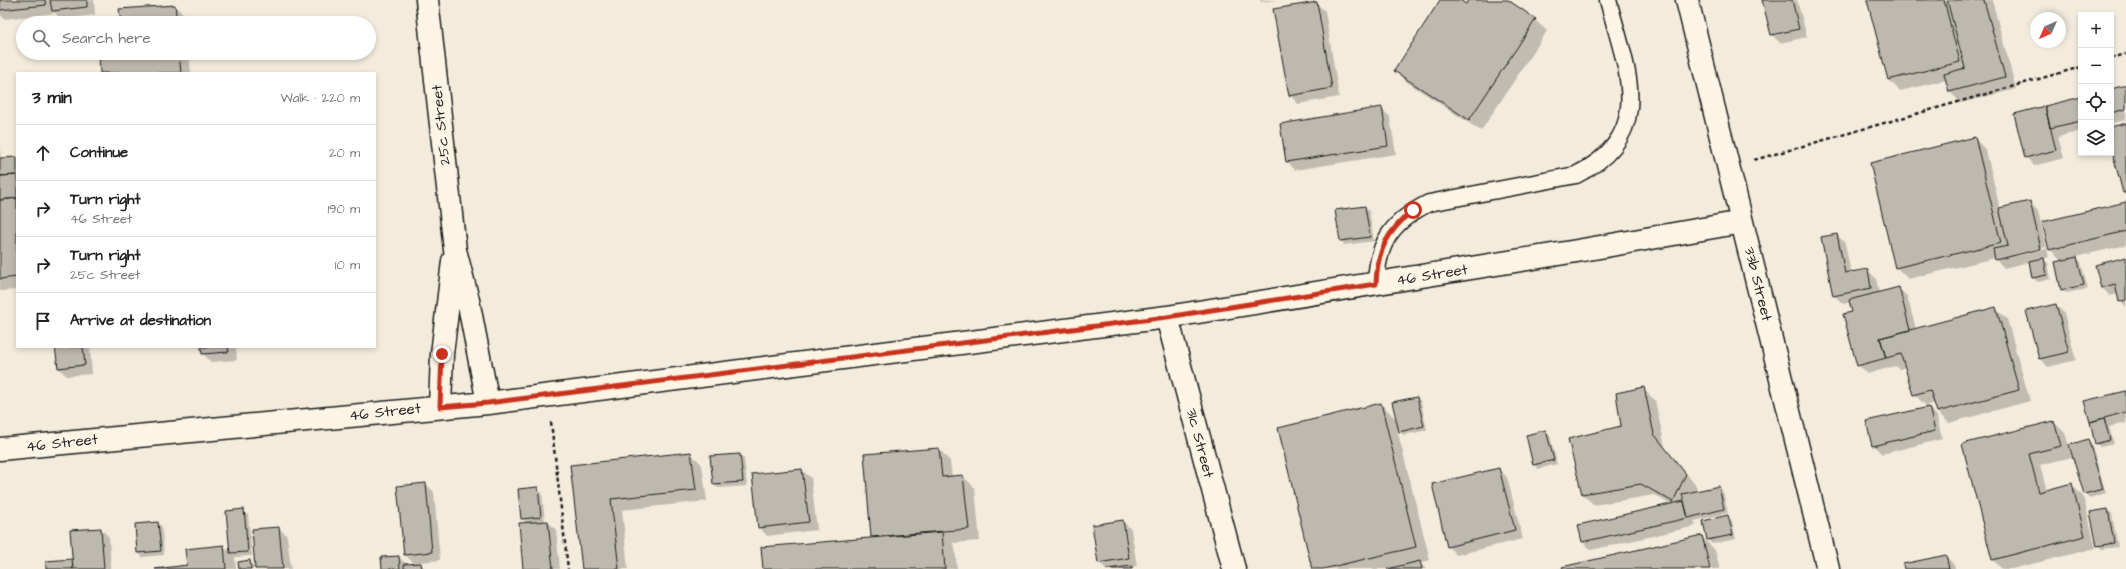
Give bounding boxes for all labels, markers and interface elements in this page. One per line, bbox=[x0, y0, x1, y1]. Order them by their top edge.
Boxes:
north arrow bbox=[2030, 12, 2066, 48]
map controls bbox=[2078, 12, 2114, 156]
button: + bbox=[2078, 12, 2114, 48]
search box bbox=[16, 16, 376, 60]
icon: search bbox=[30, 27, 52, 49]
text: Search here bbox=[62, 28, 151, 49]
button: − bbox=[2078, 48, 2114, 84]
street label: 25c Street bbox=[426, 84, 456, 166]
button: locate bbox=[2078, 84, 2114, 120]
text: 3 min bbox=[32, 86, 72, 110]
text: Walk · 220 m bbox=[280, 89, 360, 107]
button: layers bbox=[2078, 120, 2114, 156]
icon: ahead bbox=[32, 142, 54, 164]
text: Continue bbox=[70, 142, 128, 163]
text: 20 m bbox=[329, 144, 360, 162]
text: Turn right bbox=[70, 189, 141, 210]
icon: right bbox=[32, 198, 54, 220]
text: 190 m bbox=[327, 200, 360, 218]
route start bbox=[1404, 201, 1422, 219]
text: 46 Street bbox=[70, 210, 132, 228]
text: Turn right bbox=[70, 245, 141, 266]
street label: 33b Street bbox=[1739, 245, 1777, 323]
icon: right bbox=[32, 254, 54, 276]
text: 10 m bbox=[335, 256, 360, 274]
street label: 46 Street bbox=[1395, 259, 1469, 291]
text: 25c Street bbox=[70, 266, 140, 284]
icon: arrive bbox=[32, 310, 54, 332]
text: Arrive at destination bbox=[70, 310, 211, 331]
route end bbox=[433, 345, 451, 363]
street label: 46 Street bbox=[348, 398, 422, 426]
street label: 31c Street bbox=[1181, 406, 1219, 480]
street label: 46 Street bbox=[25, 429, 99, 457]

